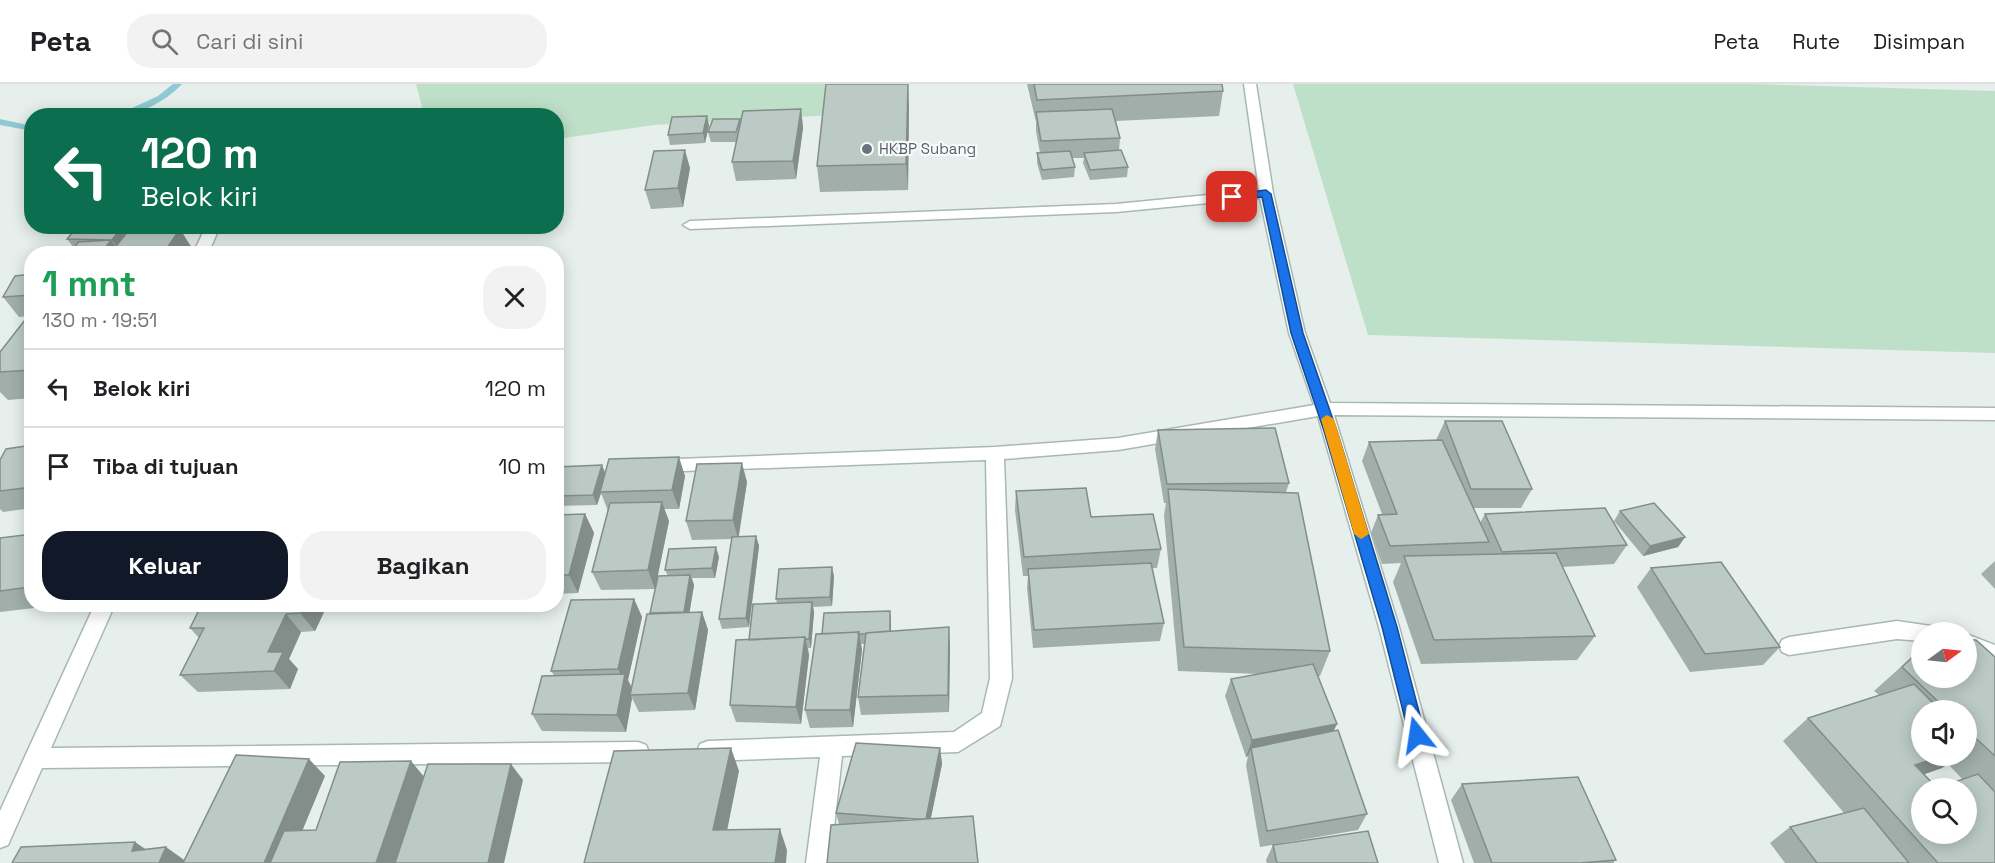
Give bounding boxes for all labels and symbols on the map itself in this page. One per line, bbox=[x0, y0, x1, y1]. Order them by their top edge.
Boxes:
place label: HKBP Subang bbox=[879, 139, 976, 158]
marker: HKBP Subang bbox=[860, 142, 874, 156]
pin bbox=[1206, 171, 1257, 222]
north arrow bbox=[1911, 622, 1977, 688]
position arrow bbox=[1385, 703, 1449, 767]

